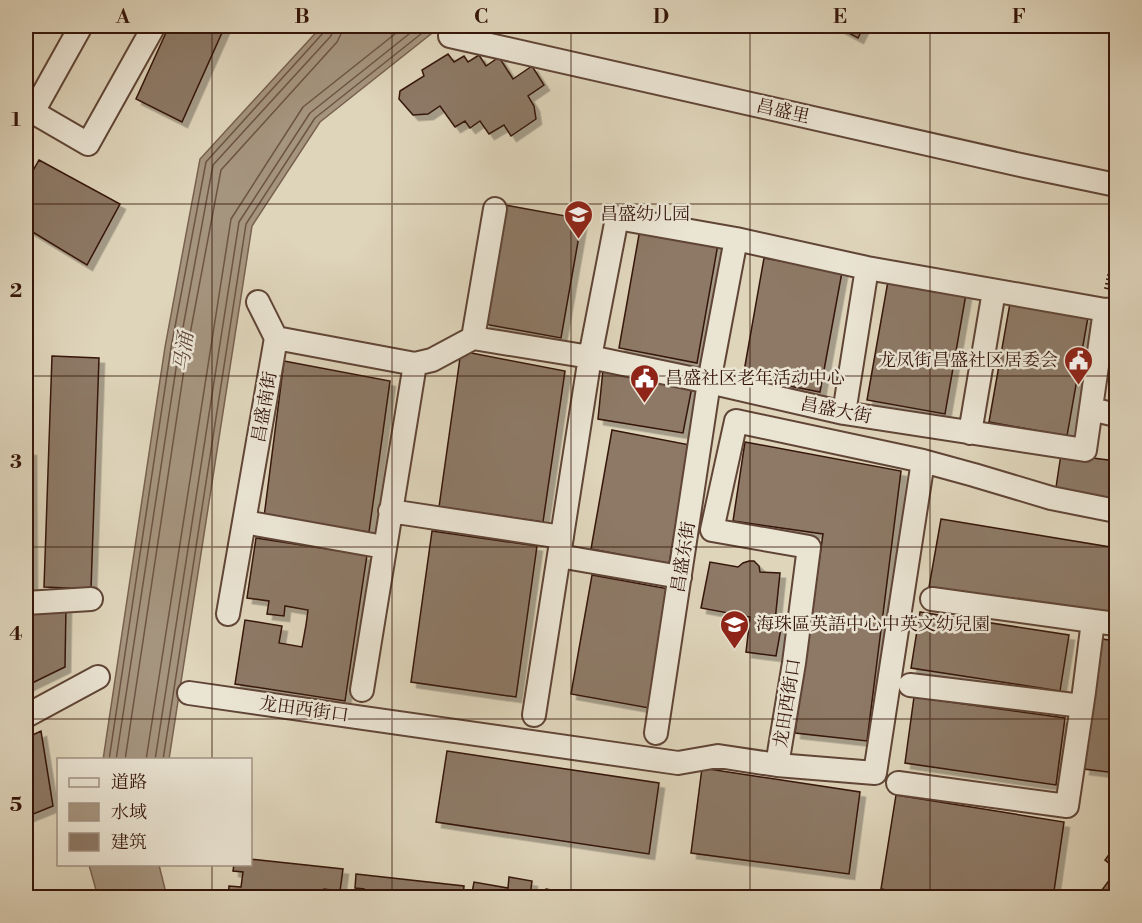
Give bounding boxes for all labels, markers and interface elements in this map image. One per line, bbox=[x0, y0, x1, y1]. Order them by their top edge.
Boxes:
text: A bbox=[115, 5, 131, 30]
text: B bbox=[294, 5, 310, 30]
text: C bbox=[474, 5, 488, 30]
text: D bbox=[653, 5, 669, 30]
text: E bbox=[833, 5, 847, 30]
text: F bbox=[1012, 5, 1026, 30]
street label: 昌盛里 bbox=[754, 94, 812, 129]
text: 1 bbox=[11, 108, 21, 133]
school or university icon: 昌盛幼儿园 bbox=[563, 198, 595, 240]
place label: 昌盛幼儿园 bbox=[600, 203, 690, 226]
text: 2 bbox=[10, 279, 22, 304]
water label: 马涌 bbox=[169, 329, 200, 374]
public building icon: 龙凤街昌盛社区居委会 bbox=[1063, 344, 1095, 386]
place label: 龙凤街昌盛社区居委会 bbox=[878, 349, 1058, 372]
public building icon: 昌盛社区老年活动中心 bbox=[628, 362, 660, 404]
place label: 昌盛社区老年活动中心 bbox=[665, 367, 845, 390]
street label: 昌盛南街 bbox=[247, 370, 282, 445]
street label: 昌盛大街 bbox=[798, 392, 873, 429]
text: 3 bbox=[10, 450, 22, 475]
street label: 昌盛东街 bbox=[667, 520, 700, 594]
school or university icon: 海珠區英語中心中英文幼兒園 bbox=[719, 608, 751, 650]
place label: 海珠區英語中心中英文幼兒園 bbox=[756, 613, 990, 636]
text: 4 bbox=[9, 622, 23, 647]
street label: 龙田西街口 bbox=[769, 657, 806, 749]
street label: 龙田西街口 bbox=[258, 692, 350, 727]
legend bbox=[57, 758, 252, 866]
text: 道路 bbox=[111, 771, 147, 794]
text: 5 bbox=[10, 793, 22, 818]
text: 水域 bbox=[111, 801, 147, 824]
text: 建筑 bbox=[111, 831, 147, 854]

